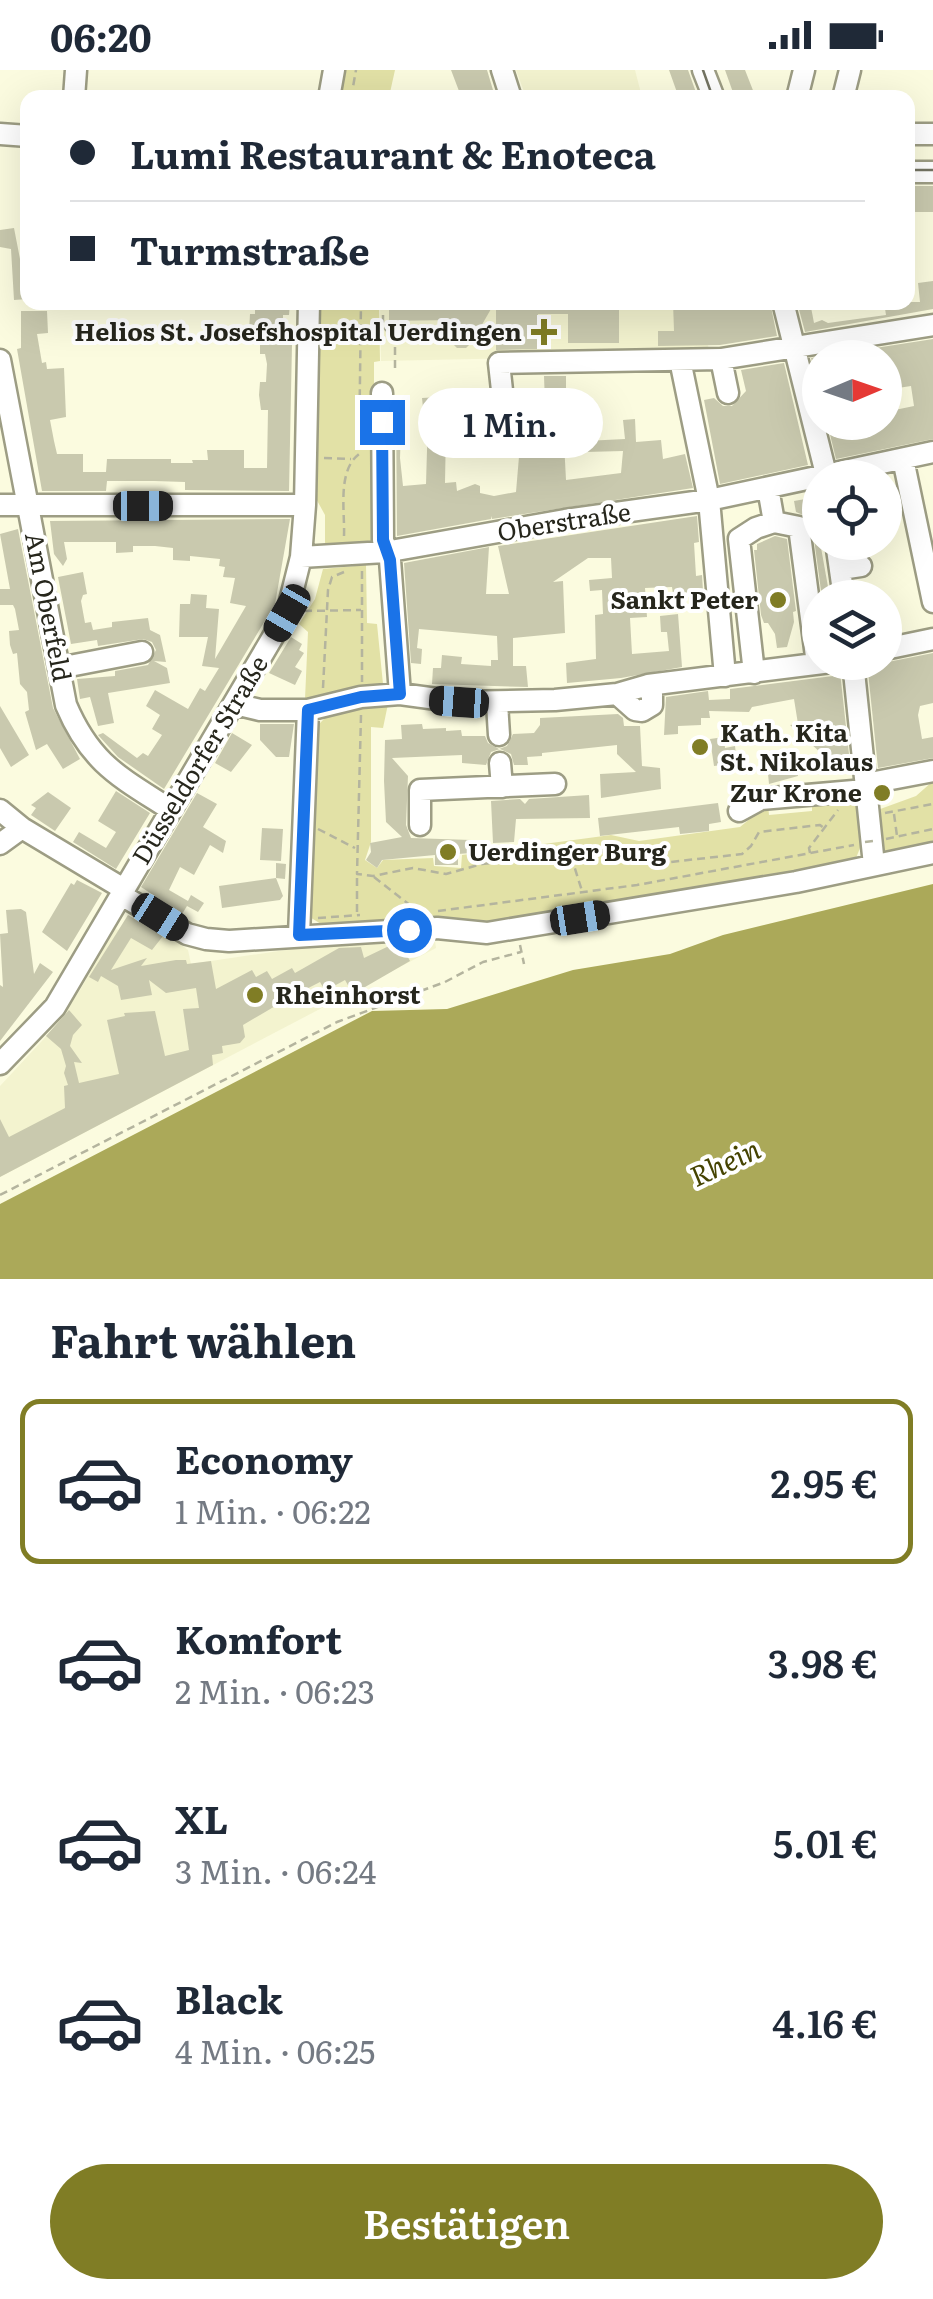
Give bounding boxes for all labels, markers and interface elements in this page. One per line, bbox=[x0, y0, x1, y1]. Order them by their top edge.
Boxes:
text: 06:20 bbox=[50, 7, 152, 64]
text: Lumi Restaurant & Enoteca bbox=[130, 124, 656, 181]
text: Turmstraße bbox=[130, 220, 370, 277]
place label: Helios St. Josefshospital Uerdingen bbox=[74, 312, 522, 349]
marker: Helios St. Josefshospital Uerdingen bbox=[531, 319, 557, 345]
north arrow bbox=[802, 340, 902, 440]
map controls bbox=[802, 340, 902, 680]
callout: 1 Min. bbox=[417, 387, 602, 457]
text: 1 Min. bbox=[463, 399, 558, 447]
route end bbox=[360, 400, 405, 445]
button: locate bbox=[802, 460, 902, 560]
car bbox=[113, 491, 173, 521]
street label: Oberstraße bbox=[494, 492, 633, 549]
street label: Am Oberfeld bbox=[17, 529, 82, 685]
car bbox=[259, 580, 315, 646]
place label: Sankt Peter bbox=[611, 580, 758, 617]
button: layers bbox=[802, 580, 902, 680]
marker: Sankt Peter bbox=[767, 589, 789, 611]
street label: Düsseldorfer Straße bbox=[122, 648, 276, 871]
car bbox=[428, 685, 490, 719]
place label: Kath. Kita St. Nikolaus bbox=[720, 713, 873, 779]
marker: Kath. Kita St. Nikolaus bbox=[689, 736, 711, 758]
place label: Zur Krone bbox=[730, 773, 862, 810]
marker: Zur Krone bbox=[871, 782, 893, 804]
place label: Uerdinger Burg bbox=[468, 832, 667, 869]
marker: Uerdinger Burg bbox=[437, 841, 459, 863]
car bbox=[127, 888, 193, 946]
car bbox=[548, 898, 612, 938]
route start bbox=[387, 908, 432, 953]
place label: Rheinhorst bbox=[275, 975, 421, 1012]
marker: Rheinhorst bbox=[244, 984, 266, 1006]
water label: Rhein bbox=[682, 1126, 767, 1196]
text: Fahrt wählen bbox=[50, 1305, 356, 1372]
text: Economy bbox=[175, 1429, 353, 1486]
icon: car bbox=[55, 1437, 145, 1527]
text: 2.95 € bbox=[771, 1453, 878, 1510]
text: 1 Min. · 06:22 bbox=[175, 1486, 371, 1534]
text: Komfort bbox=[175, 1609, 342, 1666]
icon: car bbox=[55, 1617, 145, 1707]
text: 3.98 € bbox=[768, 1633, 878, 1690]
text: 2 Min. · 06:23 bbox=[175, 1666, 375, 1714]
text: XL bbox=[175, 1789, 228, 1846]
icon: car bbox=[55, 1797, 145, 1887]
text: 5.01 € bbox=[773, 1813, 878, 1870]
text: 3 Min. · 06:24 bbox=[175, 1846, 376, 1894]
text: Black bbox=[175, 1969, 283, 2026]
icon: car bbox=[55, 1977, 145, 2067]
text: 4.16 € bbox=[772, 1993, 878, 2050]
text: 4 Min. · 06:25 bbox=[175, 2026, 375, 2074]
button: Bestätigen bbox=[50, 2164, 883, 2279]

